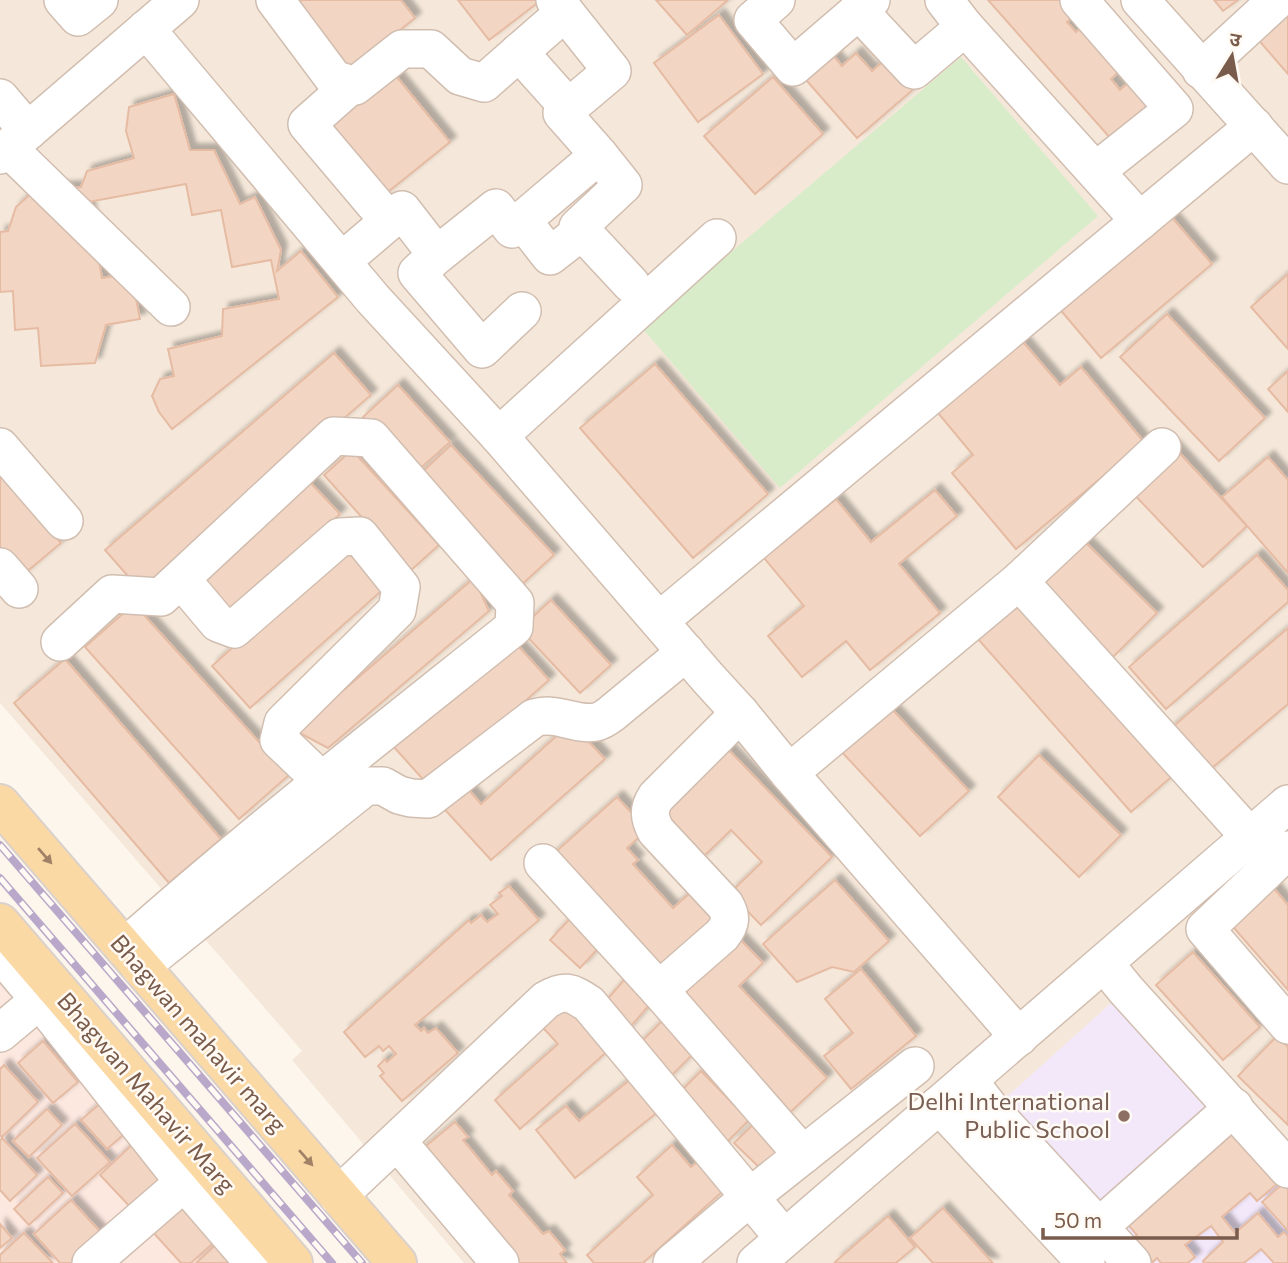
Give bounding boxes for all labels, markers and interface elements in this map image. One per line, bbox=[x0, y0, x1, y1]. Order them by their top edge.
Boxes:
north arrow bbox=[1197, 21, 1267, 91]
text: उ bbox=[1228, 26, 1244, 51]
one-way arrow bbox=[37, 847, 53, 865]
street label: Bhagwan mahavir marg bbox=[105, 928, 293, 1138]
street label: Bhagwan Mahavir Marg bbox=[52, 986, 242, 1198]
place label: Delhi International Public School bbox=[908, 1086, 1110, 1143]
marker: Delhi International Public School bbox=[1116, 1108, 1132, 1124]
one-way arrow bbox=[298, 1149, 314, 1167]
scale bar bbox=[1043, 1196, 1237, 1240]
text: 50 m bbox=[1054, 1207, 1102, 1232]

